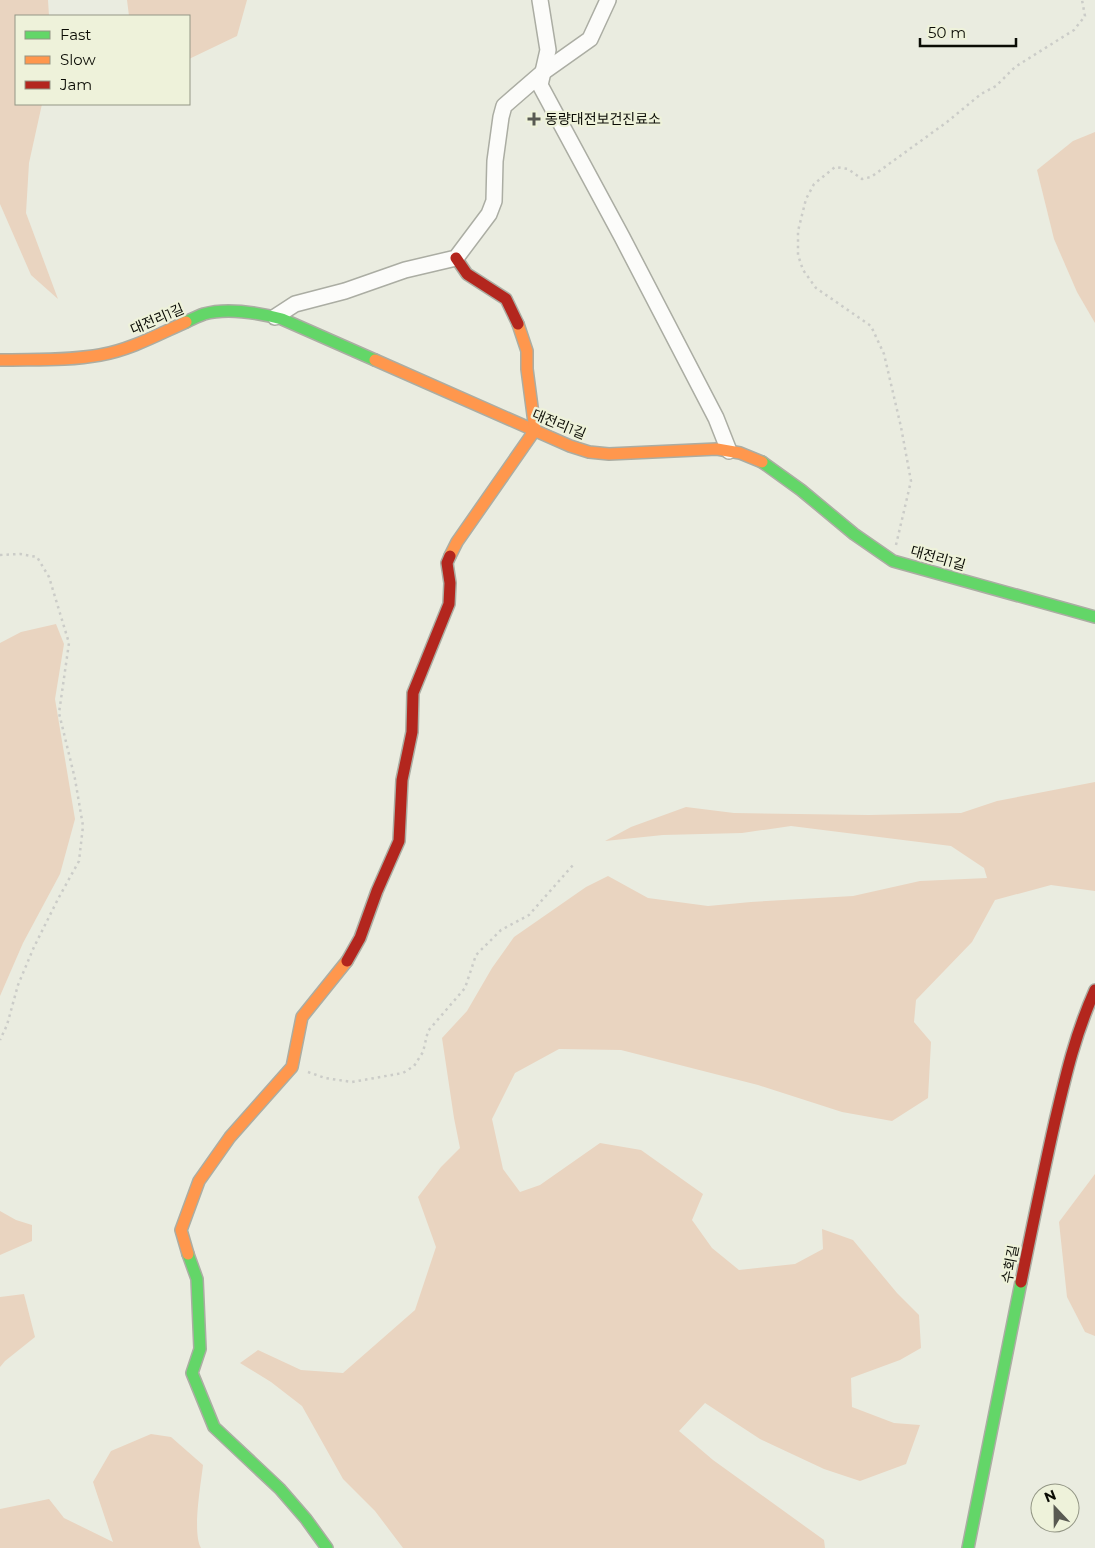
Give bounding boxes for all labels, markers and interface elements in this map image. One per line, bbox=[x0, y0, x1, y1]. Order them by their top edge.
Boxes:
legend bbox=[15, 15, 190, 105]
scale bar bbox=[920, 15, 1016, 47]
text: 50 m bbox=[928, 23, 966, 42]
text: Fast bbox=[60, 25, 91, 44]
text: Slow bbox=[60, 50, 96, 69]
text: Jam bbox=[59, 75, 92, 94]
place label: 동량대전보건진료소 bbox=[545, 110, 661, 128]
marker: 동량대전보건진료소 bbox=[527, 112, 541, 126]
street label: 대전리1길 bbox=[127, 300, 187, 338]
street label: 대전리1길 bbox=[529, 405, 589, 443]
street label: 대전리1길 bbox=[908, 542, 968, 574]
street label: 수회길 bbox=[997, 1243, 1023, 1285]
north arrow bbox=[1030, 1483, 1080, 1533]
text: N bbox=[1042, 1485, 1059, 1506]

